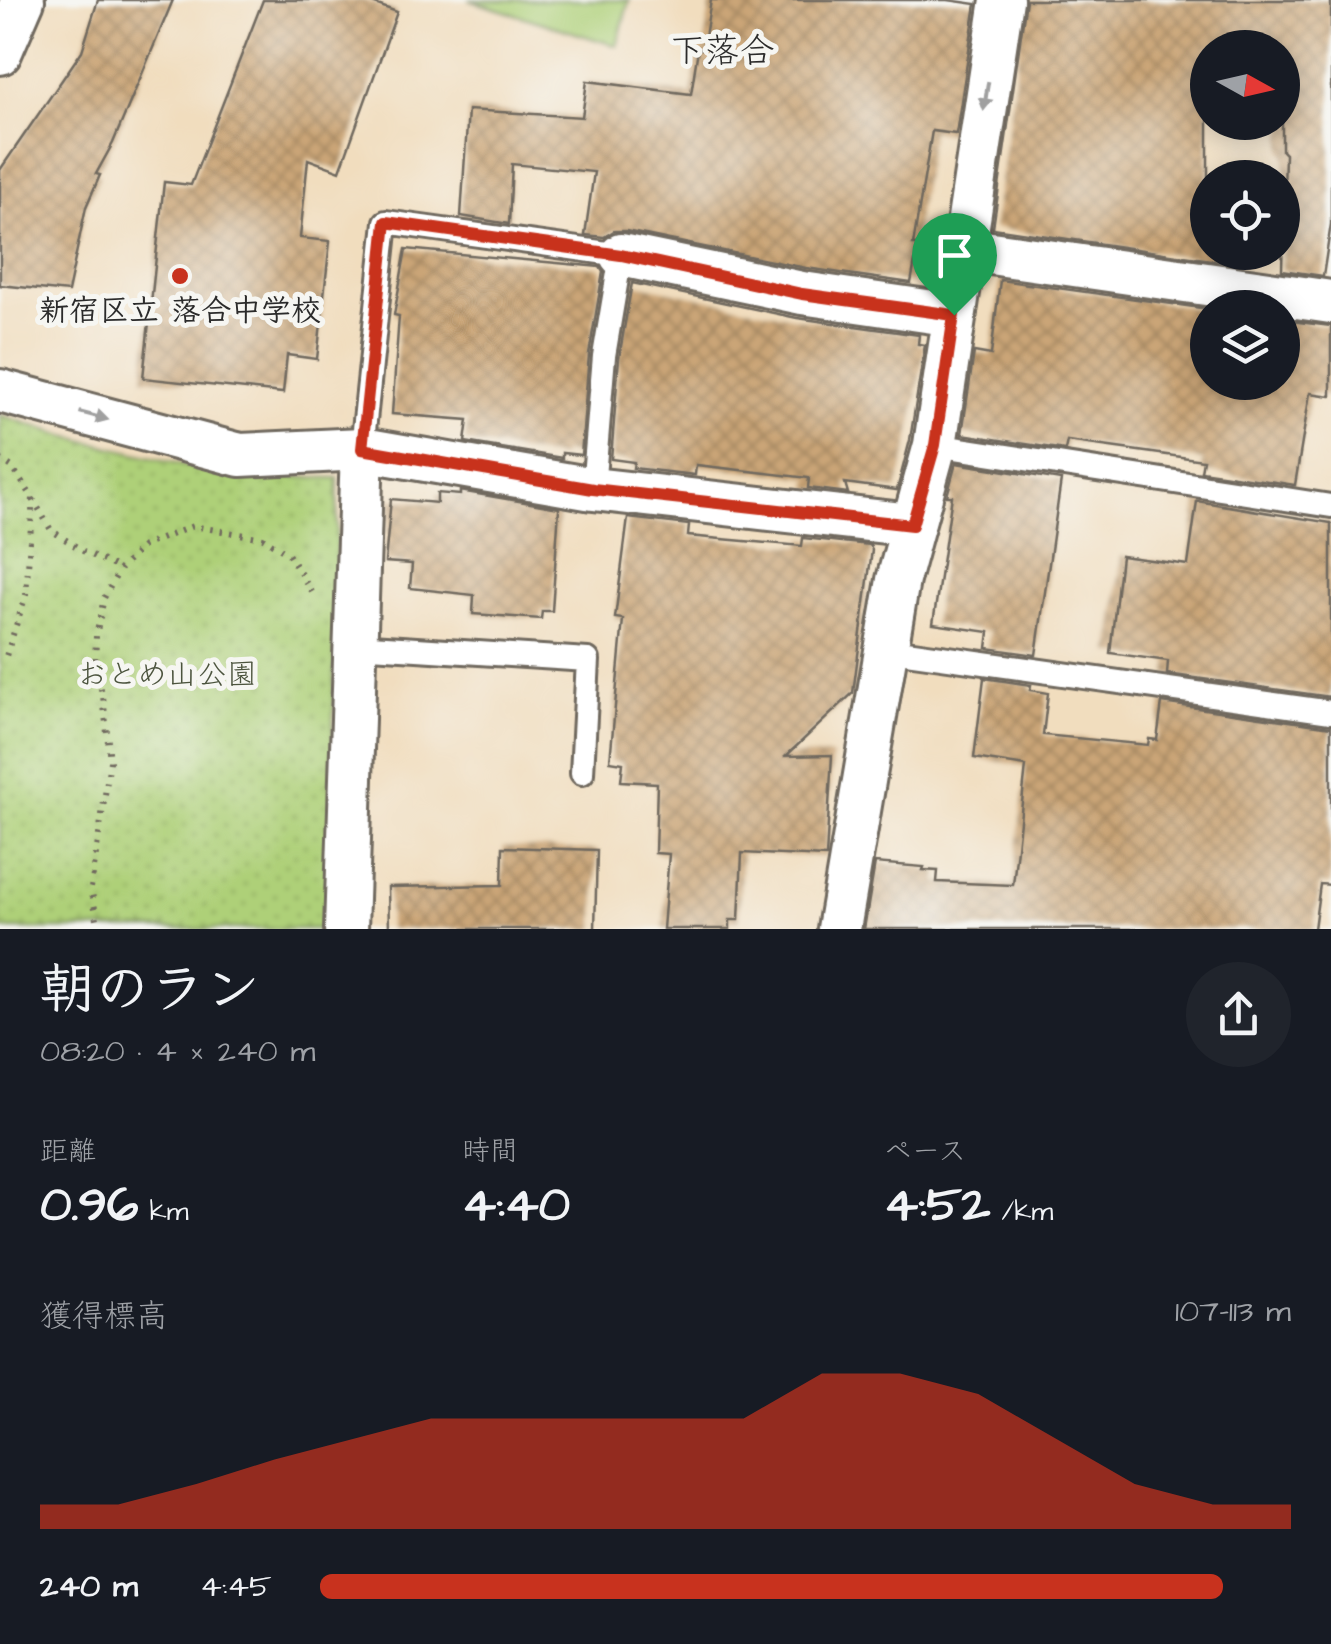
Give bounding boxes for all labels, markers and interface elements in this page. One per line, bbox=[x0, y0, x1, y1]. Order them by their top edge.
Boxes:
district label: 下落合 bbox=[669, 27, 775, 76]
north arrow bbox=[1190, 30, 1300, 140]
map controls bbox=[1190, 30, 1300, 400]
one-way arrow bbox=[977, 81, 993, 112]
button: locate bbox=[1190, 160, 1300, 270]
pin bbox=[912, 213, 997, 316]
icon: arrive bbox=[927, 228, 982, 283]
marker: 新宿区立 落合中学校 bbox=[169, 265, 191, 287]
place label: 新宿区立 落合中学校 bbox=[39, 290, 321, 332]
button: layers bbox=[1190, 290, 1300, 400]
one-way arrow bbox=[79, 409, 110, 425]
park label: おとめ山公園 bbox=[77, 654, 257, 696]
text: 朝のラン bbox=[40, 953, 260, 1029]
button: share bbox=[1186, 962, 1291, 1067]
text: 08:20 · 4 × 240 m bbox=[40, 1029, 315, 1074]
text: 距離 bbox=[40, 1132, 96, 1171]
text: 時間 bbox=[462, 1132, 518, 1171]
text: ペース bbox=[884, 1132, 966, 1171]
text: 0.96 bbox=[40, 1171, 138, 1240]
text: 4:40 bbox=[462, 1171, 570, 1240]
text: 4:52 bbox=[884, 1171, 990, 1240]
text: km bbox=[138, 1192, 189, 1231]
text: /km bbox=[990, 1192, 1053, 1231]
text: 107–113 m bbox=[1175, 1289, 1291, 1334]
text: 獲得標高 bbox=[40, 1294, 168, 1339]
text: 240 m bbox=[40, 1564, 138, 1609]
text: 4:45 bbox=[200, 1564, 272, 1609]

